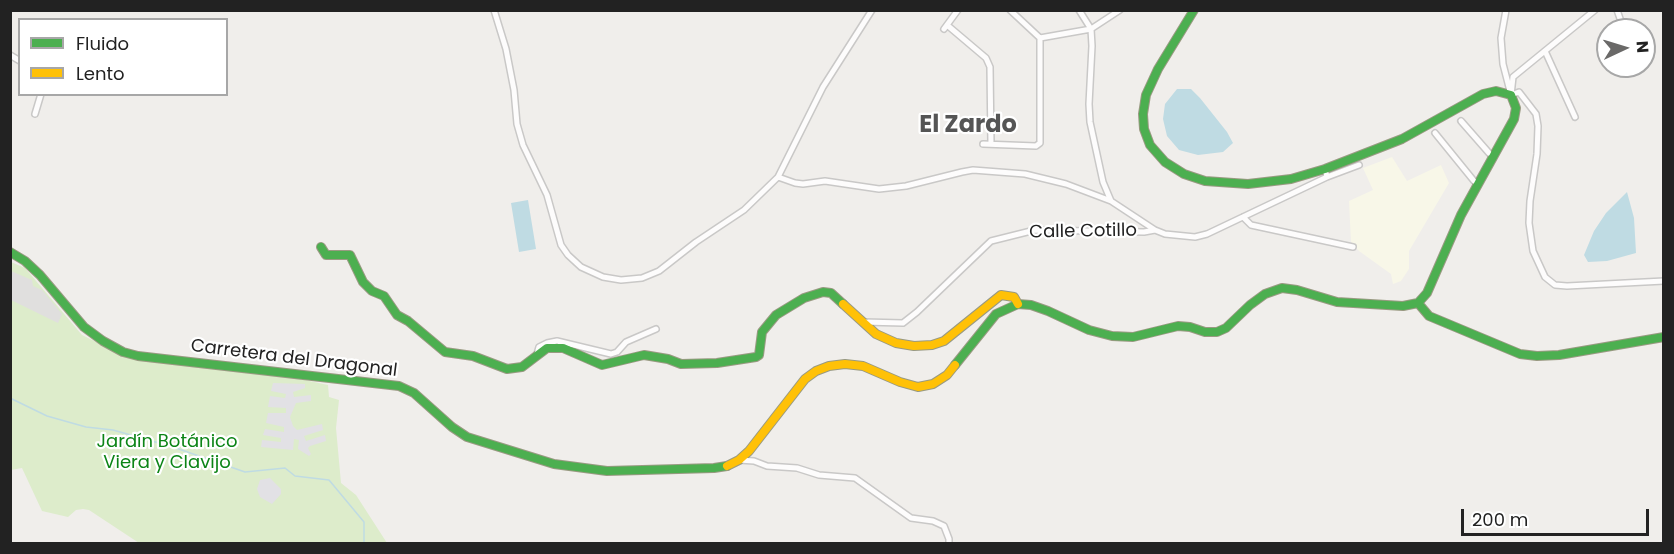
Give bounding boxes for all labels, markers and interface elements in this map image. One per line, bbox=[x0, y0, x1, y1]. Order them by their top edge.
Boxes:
legend bbox=[18, 18, 228, 96]
north arrow bbox=[1596, 18, 1656, 78]
text: Fluido bbox=[76, 31, 129, 56]
text: N bbox=[1631, 40, 1654, 54]
text: Lento bbox=[76, 61, 125, 86]
district label: El Zardo bbox=[919, 112, 1017, 140]
street label: Calle Cotillo bbox=[1029, 220, 1137, 244]
street label: Carretera del Dragonal bbox=[189, 336, 399, 382]
park label: Jardín Botánico Viera y Clavijo bbox=[96, 431, 238, 474]
scale bar bbox=[1464, 497, 1652, 535]
text: 200 m bbox=[1472, 507, 1528, 532]

